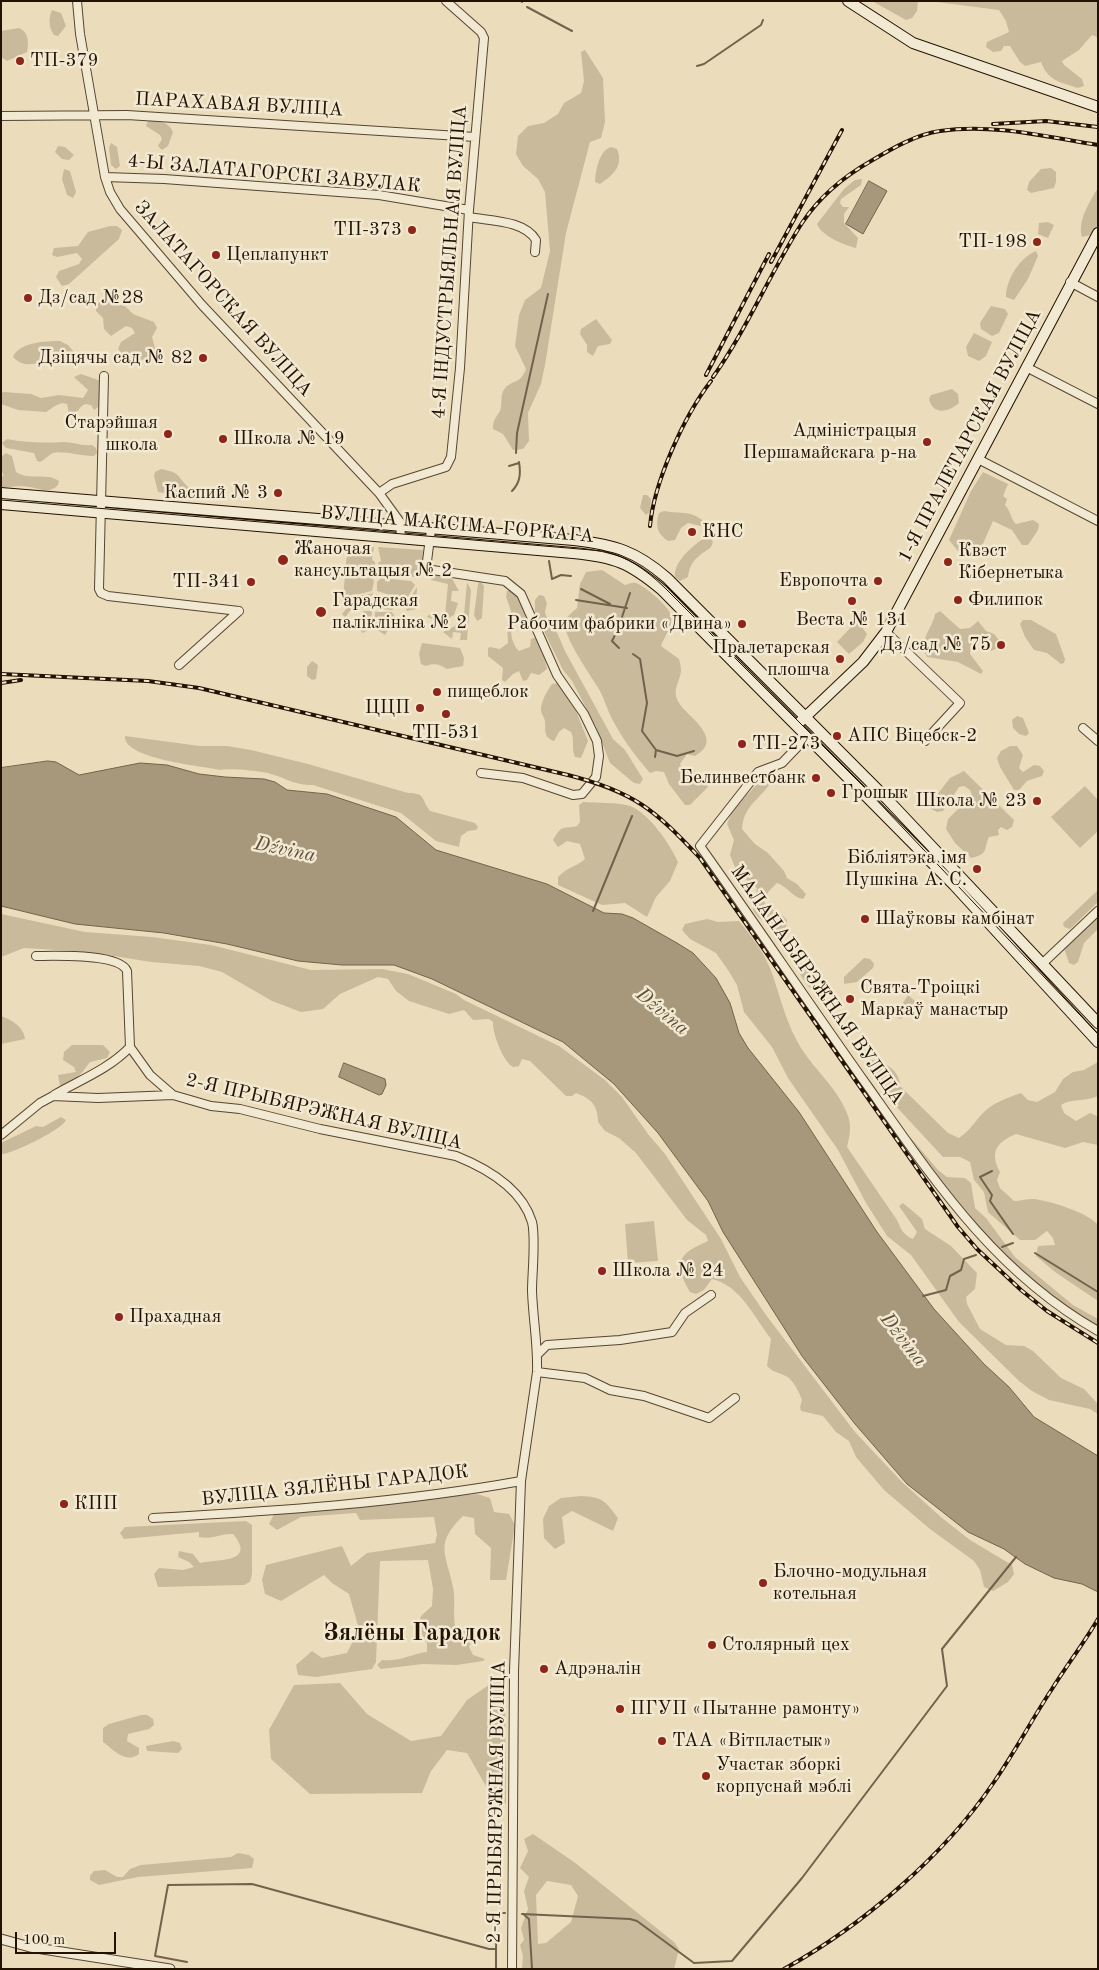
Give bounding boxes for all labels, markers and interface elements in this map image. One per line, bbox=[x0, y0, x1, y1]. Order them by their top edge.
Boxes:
place label: ТП-379 bbox=[30, 50, 99, 72]
marker: ТП-379 bbox=[14, 55, 26, 67]
street label: ПАРАХАВАЯ ВУЛІЦА bbox=[134, 88, 344, 122]
street label: 4-Я ІНДУСТРЫЯЛЬНАЯ ВУЛІЦА bbox=[428, 104, 472, 420]
street label: 4-Ы ЗАЛАТАГОРСКІ ЗАВУЛАК bbox=[127, 150, 421, 198]
street label: ЗАЛАТАГОРСКАЯ ВУЛІЦА bbox=[129, 196, 317, 402]
place label: ТП-373 bbox=[333, 219, 402, 241]
marker: ТП-373 bbox=[406, 224, 418, 236]
place label: ТП-198 bbox=[958, 231, 1027, 253]
marker: ТП-198 bbox=[1031, 236, 1043, 248]
place label: Цеплапункт bbox=[226, 244, 329, 266]
marker: Цеплапункт bbox=[210, 249, 222, 261]
place label: Дз/сад №28 bbox=[38, 287, 143, 309]
marker: Дз/сад №28 bbox=[22, 292, 34, 304]
street label: 1-Я ПРАЛЕТАРСКАЯ ВУЛІЦА bbox=[893, 306, 1047, 566]
place label: Дзіцячы сад № 82 bbox=[38, 347, 193, 369]
marker: Дзіцячы сад № 82 bbox=[197, 352, 209, 364]
place label: Старэйшая школа bbox=[65, 412, 158, 456]
place label: Адміністрацыя Першамайскага р-на bbox=[743, 420, 917, 464]
marker: Старэйшая школа bbox=[162, 428, 174, 440]
place label: Школа № 19 bbox=[233, 428, 345, 450]
marker: Школа № 19 bbox=[217, 433, 229, 445]
marker: Адміністрацыя Першамайскага р-на bbox=[921, 436, 933, 448]
place label: Каспий № 3 bbox=[164, 482, 268, 504]
marker: Каспий № 3 bbox=[272, 487, 284, 499]
street label: ВУЛІЦА МАКСІМА ГОРКАГА bbox=[319, 502, 595, 548]
place label: КНС bbox=[702, 521, 744, 543]
marker: КНС bbox=[686, 526, 698, 538]
place label: Жаночая кансультацыя № 2 bbox=[294, 538, 452, 582]
place label: Квэст Кібернетыка bbox=[958, 540, 1064, 584]
marker: Жаночая кансультацыя № 2 bbox=[276, 553, 290, 567]
marker: Квэст Кібернетыка bbox=[942, 556, 954, 568]
place label: Европочта bbox=[779, 570, 868, 592]
place label: ТП-341 bbox=[172, 571, 241, 593]
marker: Европочта bbox=[872, 575, 884, 587]
marker: ТП-341 bbox=[245, 576, 257, 588]
place label: Филипок bbox=[968, 589, 1043, 611]
place label: Гарадская паліклініка № 2 bbox=[332, 590, 467, 634]
marker: Филипок bbox=[952, 594, 964, 606]
marker: Веста № 131 bbox=[846, 595, 858, 607]
marker: Гарадская паліклініка № 2 bbox=[314, 605, 328, 619]
place label: Веста № 131 bbox=[796, 609, 908, 631]
place label: Рабочим фабрики «Двина» bbox=[507, 613, 732, 635]
marker: Рабочим фабрики «Двина» bbox=[736, 618, 748, 630]
place label: Дз/сад № 75 bbox=[880, 634, 991, 656]
place label: Пралетарская плошча bbox=[712, 637, 830, 681]
marker: Дз/сад № 75 bbox=[995, 639, 1007, 651]
marker: Пралетарская плошча bbox=[834, 653, 846, 665]
place label: пищеблок bbox=[447, 681, 529, 703]
marker: пищеблок bbox=[431, 686, 443, 698]
place label: ЦЦП bbox=[365, 697, 410, 719]
marker: ЦЦП bbox=[414, 702, 426, 714]
marker: ТП-531 bbox=[440, 708, 452, 720]
place label: ТП-531 bbox=[412, 722, 480, 744]
place label: АПС Віцебск-2 bbox=[847, 725, 977, 747]
marker: АПС Віцебск-2 bbox=[831, 730, 843, 742]
place label: ТП-273 bbox=[752, 733, 821, 755]
marker: ТП-273 bbox=[736, 738, 748, 750]
place label: Белинвестбанк bbox=[680, 767, 806, 789]
marker: Белинвестбанк bbox=[810, 772, 822, 784]
place label: Грошык bbox=[841, 782, 908, 804]
marker: Грошык bbox=[825, 787, 837, 799]
place label: Школа № 23 bbox=[915, 790, 1027, 812]
marker: Школа № 23 bbox=[1031, 795, 1043, 807]
water label: Dźvina bbox=[252, 832, 318, 868]
place label: Бібліятэка імя Пушкіна А. С. bbox=[844, 847, 967, 891]
street label: МАЛАНАБЯРЭЖНАЯ ВУЛІЦА bbox=[725, 861, 909, 1109]
marker: Бібліятэка імя Пушкіна А. С. bbox=[971, 863, 983, 875]
place label: Шаўковы камбінат bbox=[875, 908, 1035, 930]
marker: Шаўковы камбінат bbox=[859, 913, 871, 925]
place label: Свята-Троіцкі Маркаў манастыр bbox=[860, 977, 1008, 1021]
water label: Dźvina bbox=[631, 983, 693, 1041]
marker: Свята-Троіцкі Маркаў манастыр bbox=[844, 993, 856, 1005]
street label: 2-Я ПРЫБЯРЭЖНАЯ ВУЛІЦА bbox=[184, 1069, 464, 1155]
place label: Школа № 24 bbox=[612, 1260, 724, 1282]
marker: Школа № 24 bbox=[596, 1265, 608, 1277]
place label: Прахадная bbox=[129, 1306, 221, 1328]
water label: Dźvina bbox=[874, 1308, 932, 1372]
marker: Прахадная bbox=[113, 1311, 125, 1323]
street label: ВУЛІЦА ЗЯЛЁНЫ ГАРАДОК bbox=[200, 1461, 470, 1511]
place label: КПП bbox=[74, 1493, 118, 1515]
marker: КПП bbox=[58, 1498, 70, 1510]
place label: Блочно-модульная котельная bbox=[773, 1561, 927, 1605]
marker: Блочно-модульная котельная bbox=[757, 1577, 769, 1589]
district label: Зялёны Гарадок bbox=[323, 1620, 501, 1648]
place label: Столярный цех bbox=[722, 1634, 850, 1656]
marker: Столярный цех bbox=[706, 1639, 718, 1651]
place label: Адрэналін bbox=[554, 1658, 641, 1680]
street label: 2-Я ПРЫБЯРЭЖНАЯ ВУЛІЦА bbox=[483, 1660, 511, 1944]
marker: Адрэналін bbox=[538, 1663, 550, 1675]
place label: ПГУП «Пытанне рамонту» bbox=[630, 1698, 860, 1720]
marker: ПГУП «Пытанне рамонту» bbox=[614, 1703, 626, 1715]
place label: ТАА «Вітпластык» bbox=[672, 1730, 832, 1752]
marker: ТАА «Вітпластык» bbox=[656, 1735, 668, 1747]
place label: Участак зборкі корпуснай мэблі bbox=[716, 1754, 852, 1798]
marker: Участак зборкі корпуснай мэблі bbox=[700, 1770, 712, 1782]
scale bar bbox=[18, 1922, 119, 1954]
text: 100 m bbox=[23, 1933, 65, 1948]

